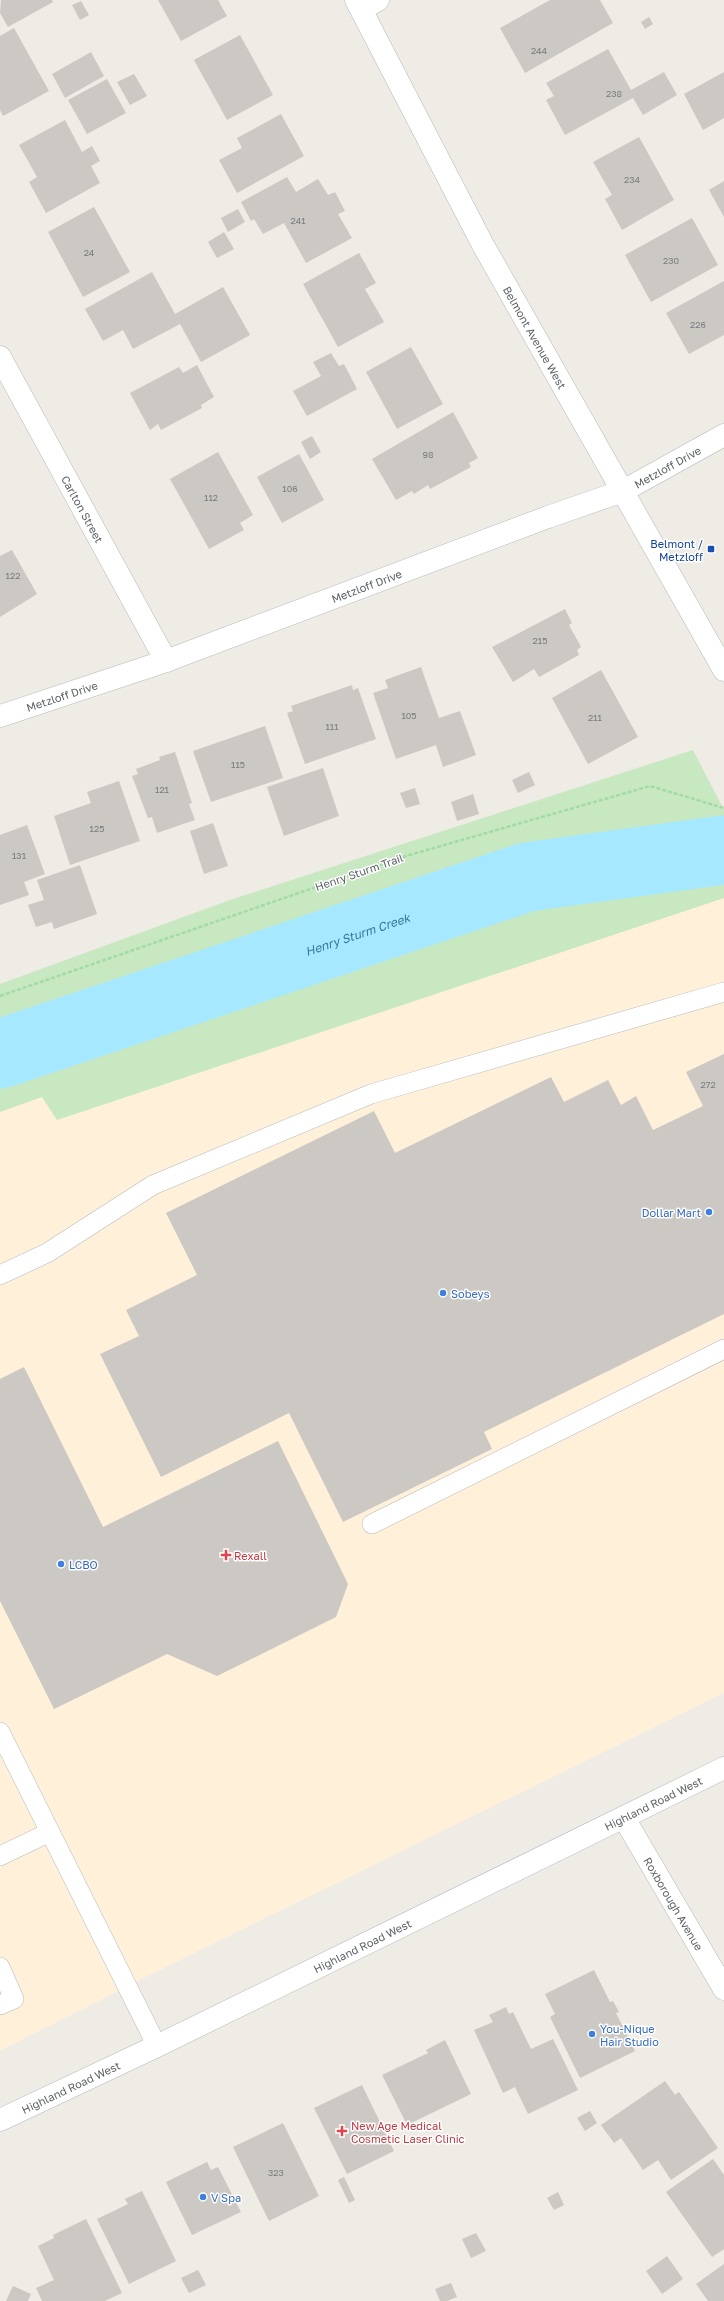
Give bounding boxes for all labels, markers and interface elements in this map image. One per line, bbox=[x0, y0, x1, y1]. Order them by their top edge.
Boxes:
house number: 244 bbox=[531, 45, 548, 56]
house number: 238 bbox=[606, 88, 622, 99]
house number: 234 bbox=[624, 174, 640, 185]
house number: 241 bbox=[290, 215, 306, 226]
house number: 24 bbox=[84, 247, 95, 258]
house number: 230 bbox=[663, 255, 679, 266]
street label: Belmont Avenue West bbox=[501, 284, 570, 391]
house number: 226 bbox=[690, 319, 706, 330]
street label: Metzloff Drive bbox=[632, 443, 703, 490]
house number: 98 bbox=[423, 449, 433, 460]
street label: Carlton Street bbox=[59, 473, 106, 545]
house number: 106 bbox=[282, 483, 298, 494]
house number: 112 bbox=[204, 492, 218, 503]
place label: Belmont / Metzloff bbox=[650, 537, 703, 563]
marker: Belmont / Metzloff bbox=[706, 544, 716, 554]
street label: Metzloff Drive bbox=[329, 566, 403, 605]
house number: 122 bbox=[6, 570, 20, 581]
house number: 215 bbox=[533, 635, 547, 646]
street label: Metzloff Drive bbox=[24, 678, 99, 713]
house number: 105 bbox=[401, 710, 417, 721]
house number: 211 bbox=[588, 712, 603, 723]
house number: 111 bbox=[325, 721, 339, 732]
house number: 115 bbox=[231, 759, 245, 770]
house number: 121 bbox=[155, 784, 170, 795]
house number: 125 bbox=[90, 823, 104, 834]
house number: 131 bbox=[12, 850, 27, 861]
street label: Henry Sturm Trail bbox=[313, 851, 405, 893]
water label: Henry Sturm Creek bbox=[303, 909, 413, 959]
house number: 272 bbox=[700, 1079, 716, 1090]
place label: Dollar Mart bbox=[642, 1206, 701, 1219]
marker: Dollar Mart bbox=[704, 1207, 714, 1217]
place label: Sobeys bbox=[451, 1287, 490, 1300]
marker: Sobeys bbox=[438, 1288, 448, 1298]
place label: Rexall bbox=[234, 1549, 267, 1562]
marker: Rexall bbox=[221, 1550, 231, 1560]
place label: LCBO bbox=[69, 1558, 98, 1571]
marker: LCBO bbox=[56, 1559, 66, 1569]
street label: Highland Road West bbox=[602, 1773, 704, 1832]
street label: Roxborough Avenue bbox=[642, 1855, 706, 1952]
street label: Highland Road West bbox=[311, 1916, 413, 1975]
place label: You-Nique Hair Studio bbox=[600, 2022, 659, 2048]
marker: You-Nique Hair Studio bbox=[587, 2029, 597, 2039]
street label: Highland Road West bbox=[19, 2058, 122, 2116]
place label: New Age Medical Cosmetic Laser Clinic bbox=[351, 2119, 465, 2145]
marker: New Age Medical Cosmetic Laser Clinic bbox=[336, 2125, 348, 2137]
house number: 323 bbox=[268, 2167, 284, 2178]
place label: V Spa bbox=[211, 2191, 241, 2204]
marker: V Spa bbox=[198, 2192, 208, 2202]

